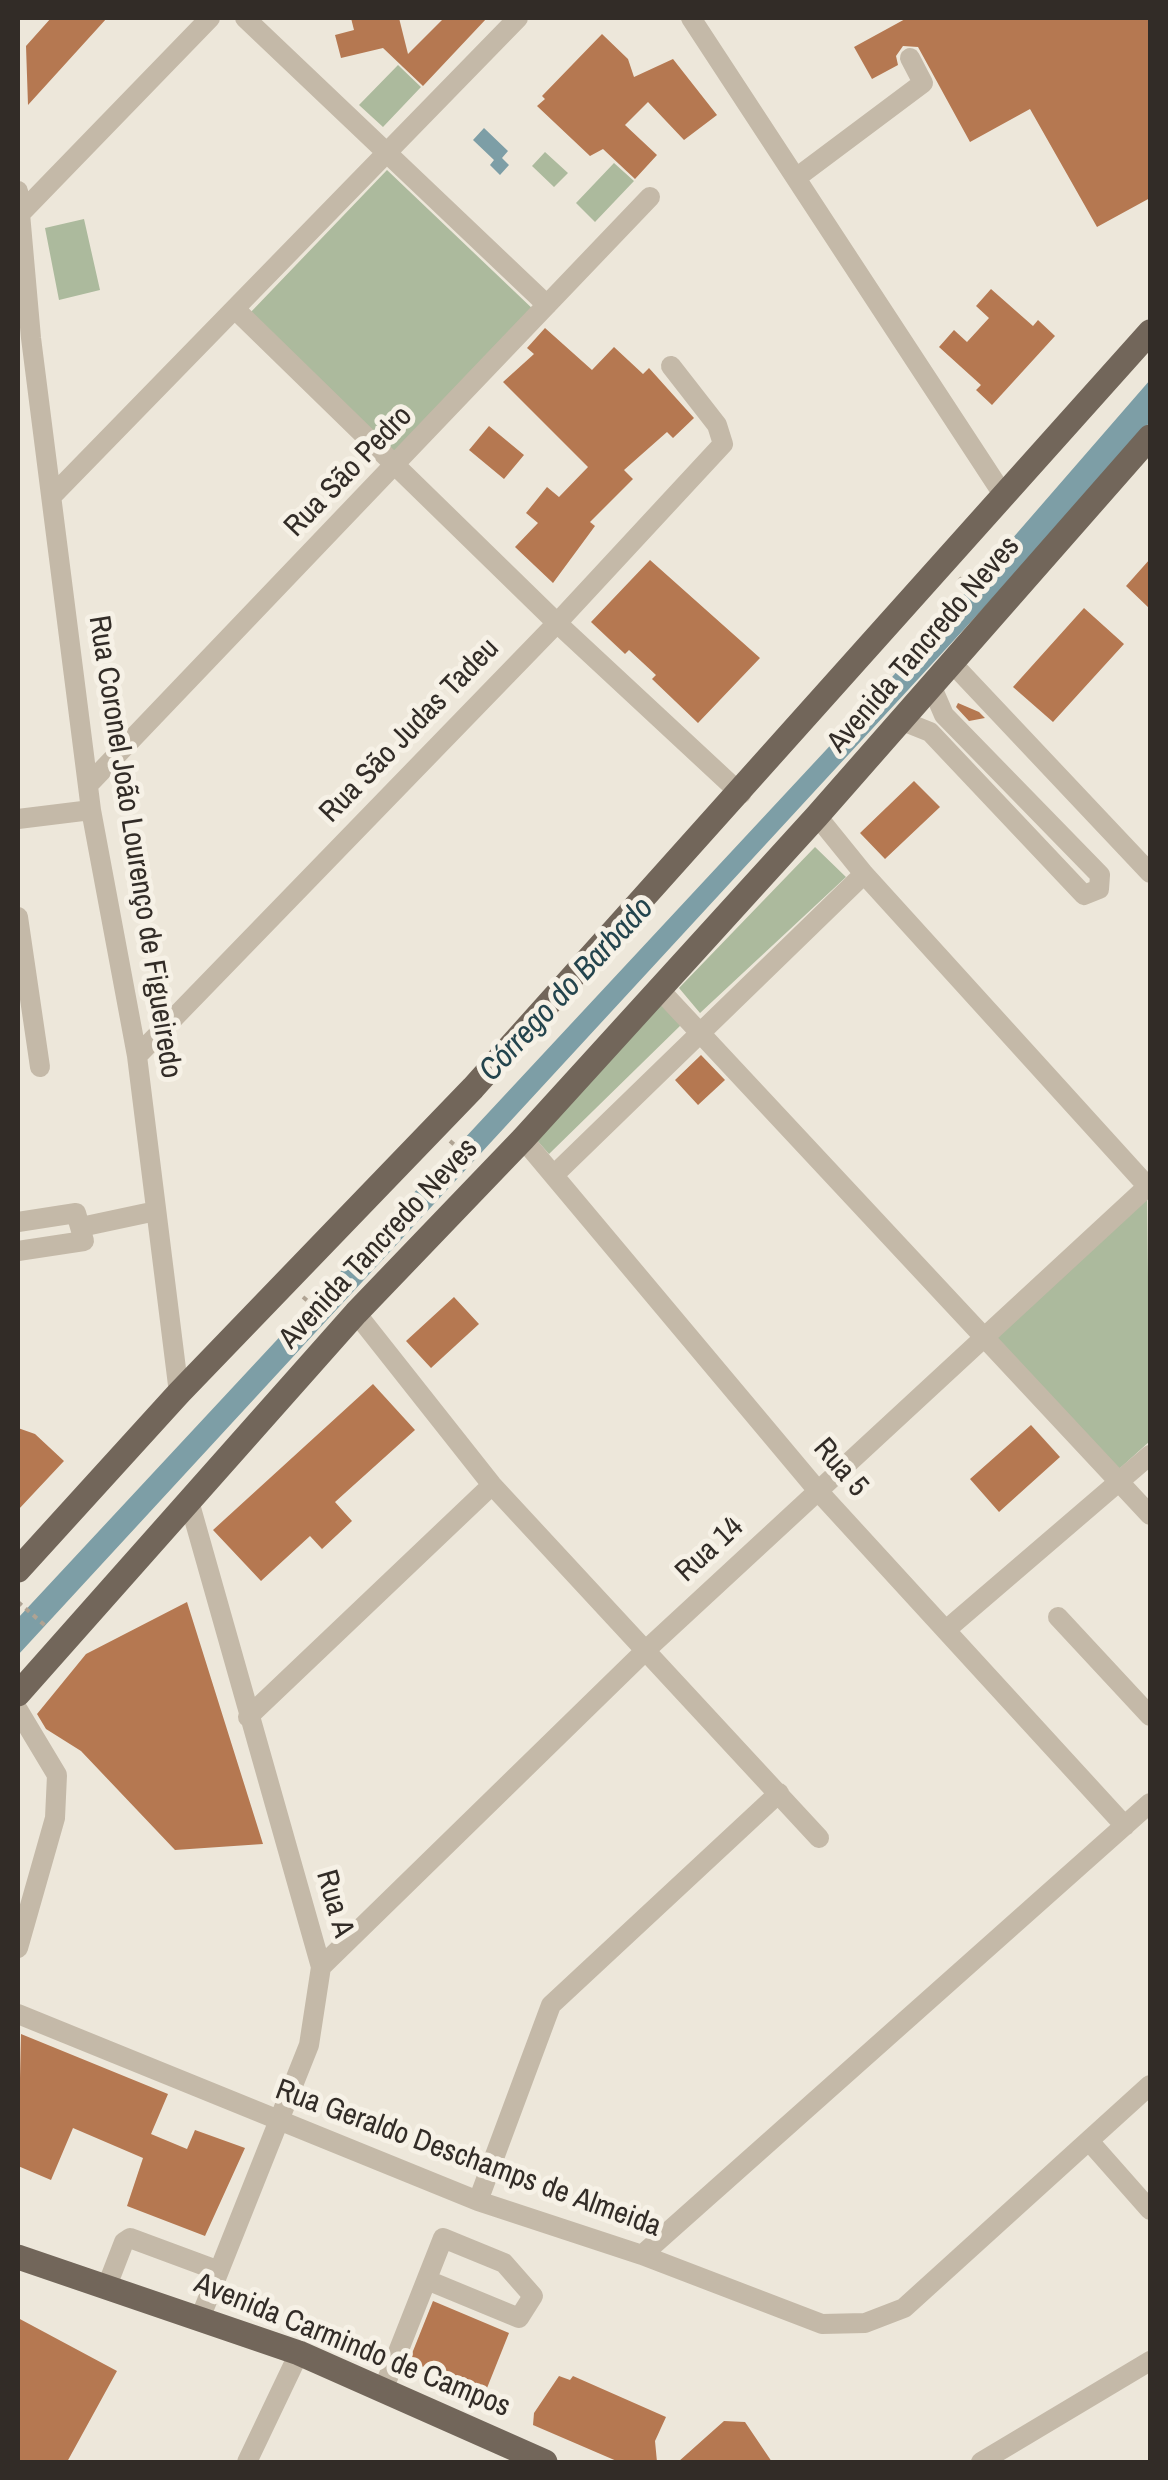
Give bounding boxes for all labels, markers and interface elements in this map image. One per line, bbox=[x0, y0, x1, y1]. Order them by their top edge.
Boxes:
street label: Rua São Pedro bbox=[278, 399, 420, 545]
street label: Avenida Tancredo Neves bbox=[820, 529, 1028, 761]
street label: Rua Coronel João Lourenço de Figueiredo bbox=[80, 613, 188, 1081]
street label: Rua São Judas Tadeu bbox=[313, 631, 507, 831]
water label: Córrego do Barbado bbox=[472, 890, 662, 1090]
street label: Avenida Tancredo Neves bbox=[272, 1131, 486, 1357]
street label: Rua 5 bbox=[805, 1431, 875, 1505]
street label: Rua 14 bbox=[669, 1510, 751, 1590]
street label: Rua A bbox=[307, 1866, 361, 1942]
street label: Rua Geraldo Deschamps de Almeida bbox=[270, 2072, 666, 2246]
street label: Avenida Carmindo de Campos bbox=[189, 2266, 515, 2426]

